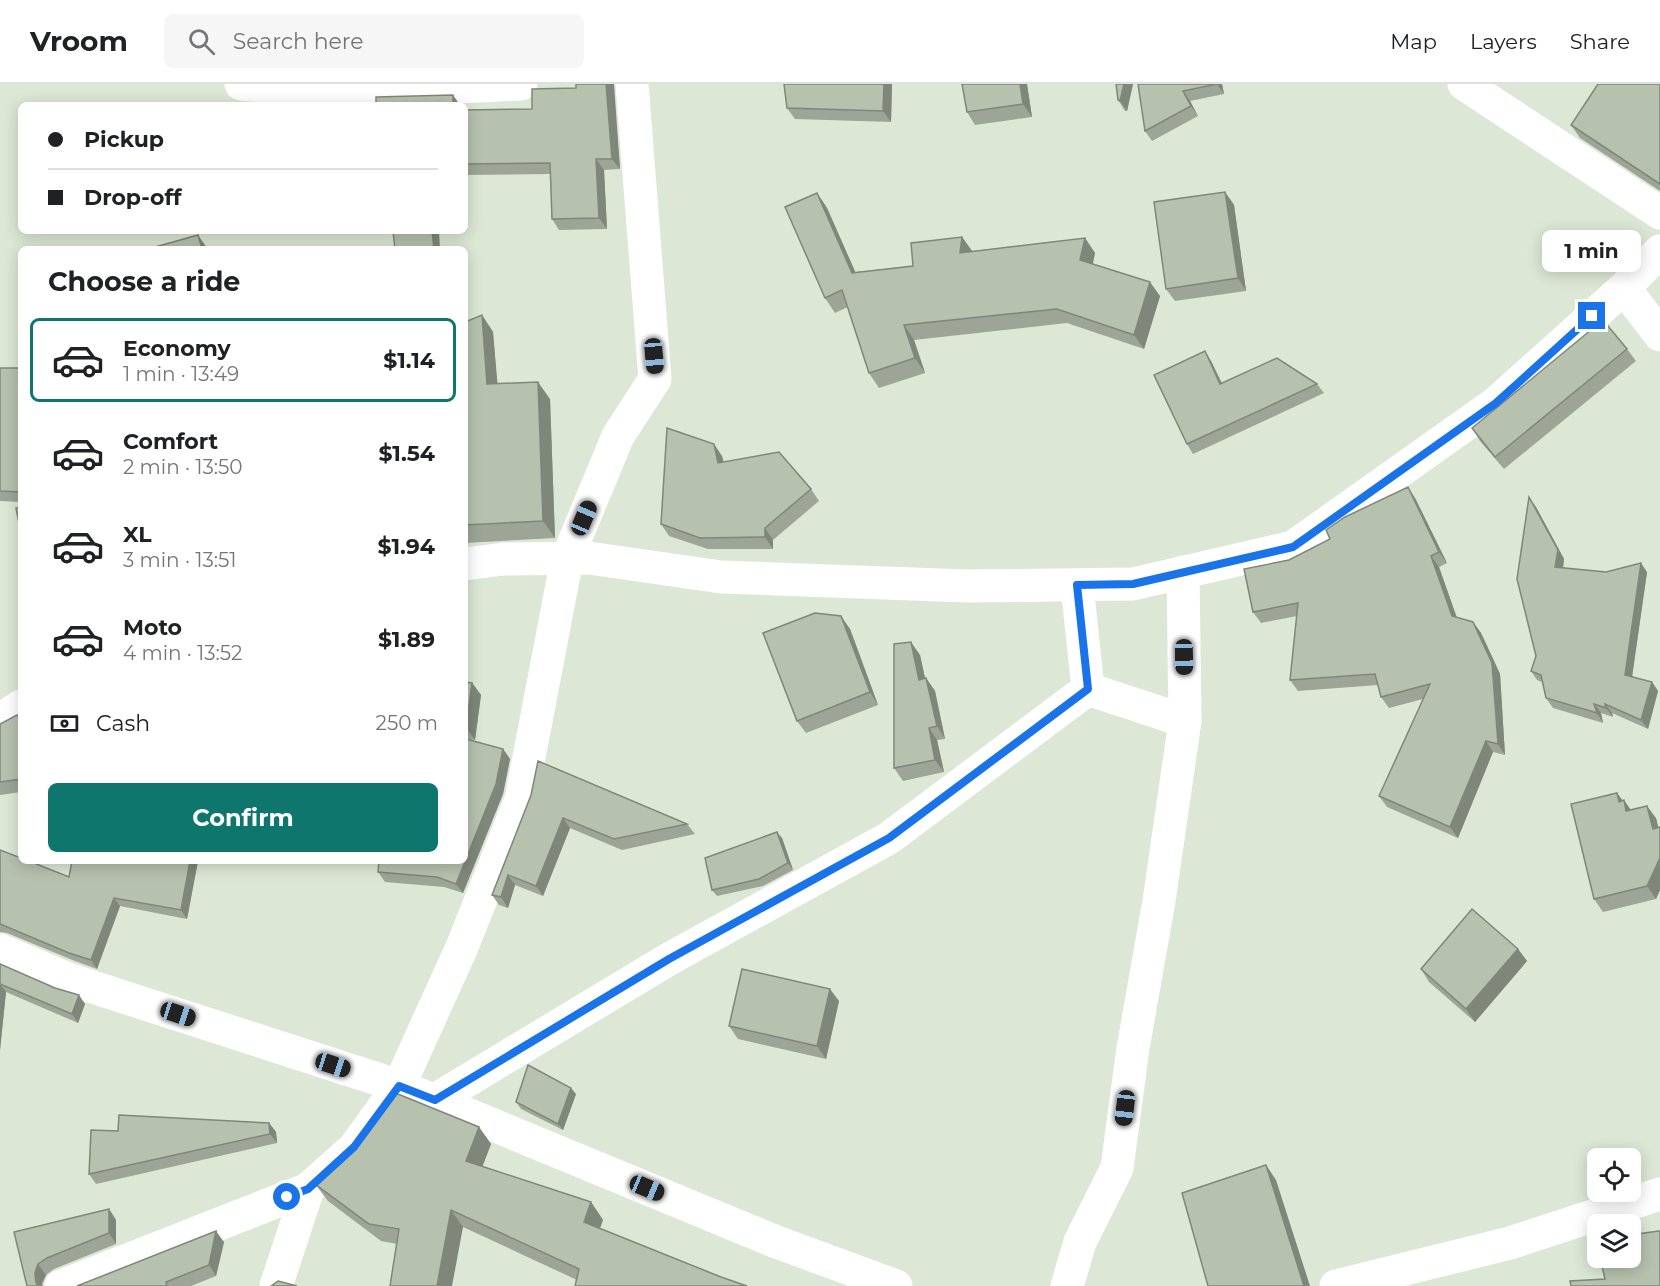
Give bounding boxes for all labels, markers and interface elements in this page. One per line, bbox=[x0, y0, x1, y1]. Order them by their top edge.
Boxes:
search box bbox=[164, 14, 584, 68]
text: Vroom bbox=[30, 24, 128, 58]
icon: search bbox=[185, 25, 218, 58]
text: Search here bbox=[233, 28, 364, 55]
text: Map bbox=[1390, 29, 1437, 54]
text: Layers bbox=[1470, 29, 1537, 54]
text: Share bbox=[1570, 29, 1630, 54]
text: Pickup bbox=[84, 126, 164, 153]
text: Drop-off bbox=[84, 184, 182, 211]
callout: 1 min bbox=[1542, 229, 1642, 271]
text: 1 min bbox=[1564, 239, 1619, 263]
text: Choose a ride bbox=[48, 265, 240, 298]
route end bbox=[1578, 302, 1605, 329]
icon: car bbox=[51, 333, 105, 387]
text: Economy bbox=[123, 335, 231, 362]
car bbox=[643, 337, 665, 375]
text: $1.14 bbox=[383, 347, 435, 374]
text: 1 min · 13:49 bbox=[123, 362, 239, 386]
icon: car bbox=[51, 426, 105, 480]
text: Comfort bbox=[123, 428, 218, 455]
text: $1.54 bbox=[379, 440, 435, 467]
text: 2 min · 13:50 bbox=[123, 455, 243, 479]
car bbox=[569, 498, 599, 538]
icon: car bbox=[51, 519, 105, 573]
text: XL bbox=[123, 521, 152, 548]
text: $1.94 bbox=[378, 533, 435, 560]
text: 3 min · 13:51 bbox=[123, 548, 236, 572]
icon: car bbox=[51, 612, 105, 666]
text: Moto bbox=[123, 614, 182, 641]
text: $1.89 bbox=[378, 626, 435, 653]
car bbox=[1175, 639, 1193, 675]
text: 4 min · 13:52 bbox=[123, 641, 242, 665]
icon: cash bbox=[48, 707, 81, 740]
text: Cash bbox=[96, 710, 150, 737]
text: 250 m bbox=[376, 711, 438, 735]
button: Confirm bbox=[48, 783, 438, 852]
car bbox=[158, 1000, 198, 1028]
car bbox=[313, 1051, 353, 1079]
car bbox=[1114, 1089, 1136, 1127]
map controls bbox=[1587, 1148, 1641, 1268]
button: locate bbox=[1587, 1148, 1641, 1202]
car bbox=[627, 1173, 667, 1203]
route start bbox=[273, 1183, 300, 1210]
button: layers bbox=[1587, 1214, 1641, 1268]

